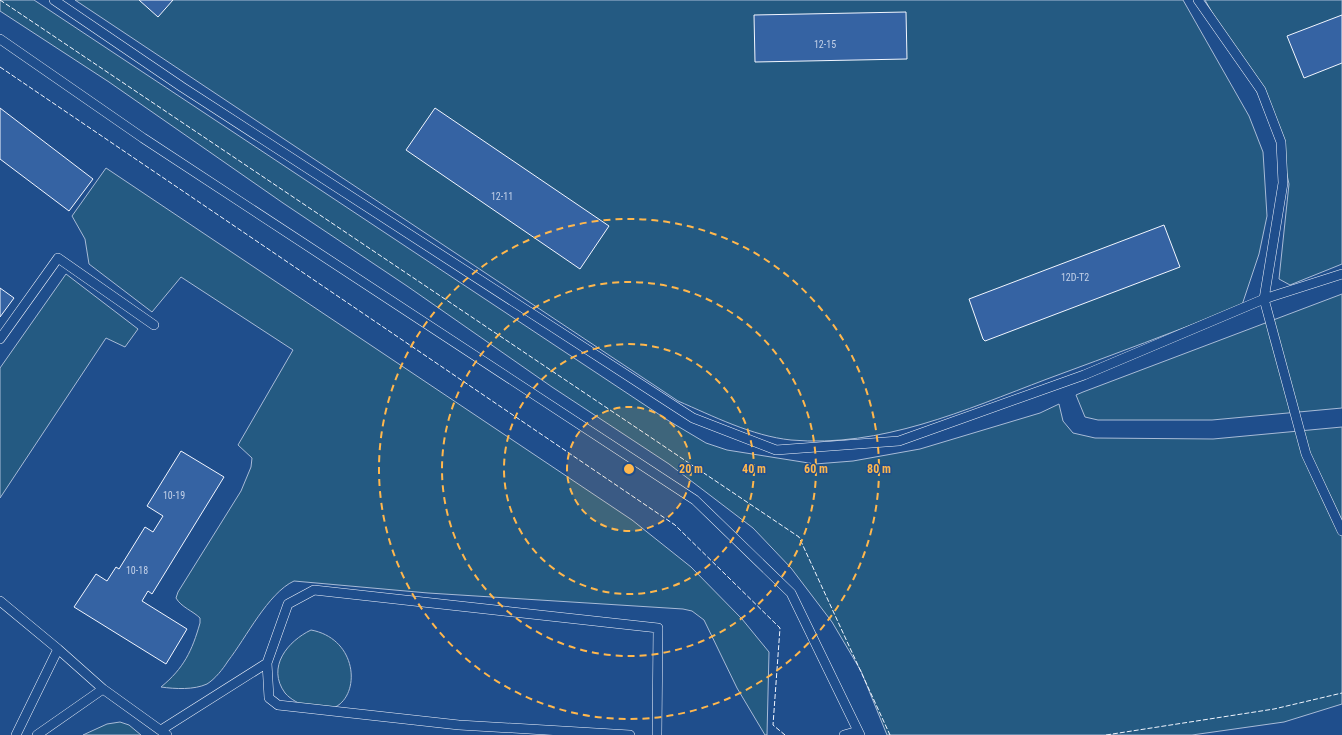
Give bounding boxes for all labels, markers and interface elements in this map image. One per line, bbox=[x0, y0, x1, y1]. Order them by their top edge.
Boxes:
house number: 12-15 bbox=[814, 39, 836, 50]
house number: 12-11 bbox=[491, 191, 513, 202]
house number: 12D-T2 bbox=[1061, 272, 1089, 283]
centre of rings bbox=[622, 462, 636, 476]
text: 20 m bbox=[679, 462, 703, 476]
text: 40 m bbox=[742, 462, 766, 476]
text: 60 m bbox=[804, 462, 828, 476]
text: 80 m bbox=[867, 462, 891, 476]
house number: 10-19 bbox=[163, 490, 185, 501]
house number: 10-18 bbox=[126, 565, 148, 576]

